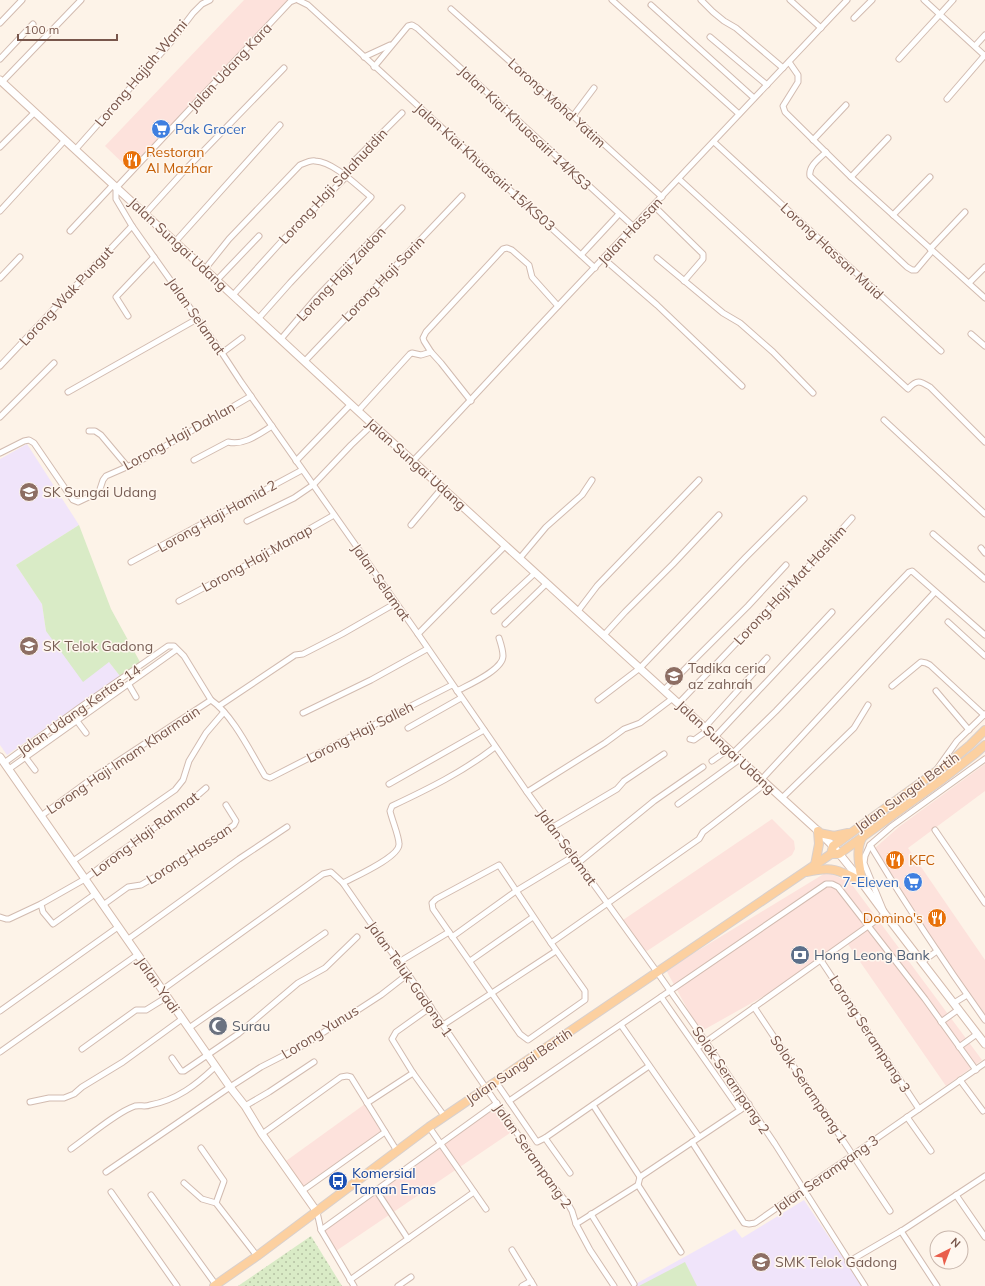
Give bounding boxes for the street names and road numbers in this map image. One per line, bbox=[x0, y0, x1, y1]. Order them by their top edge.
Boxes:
street label: Lorong Hajjah Warni bbox=[91, 16, 191, 130]
street label: Jalan Udang Kara bbox=[184, 19, 276, 115]
street label: Lorong Mohd Yatim bbox=[504, 54, 610, 152]
street label: Jalan Kiai Khuasairi 14/KS3 bbox=[455, 62, 595, 194]
street label: Jalan Kiai Khuasairi 15/KS03 bbox=[411, 99, 559, 235]
street label: Lorong Haji Salahuddin bbox=[275, 124, 391, 248]
street label: Jalan Sungai Udang bbox=[125, 193, 231, 295]
street label: Jalan Hassan bbox=[594, 193, 666, 269]
street label: Lorong Hassan Muid bbox=[777, 199, 887, 303]
street label: Lorong Haji Zaidon bbox=[293, 223, 389, 325]
street label: Lorong Haji Sarin bbox=[338, 232, 428, 326]
street label: Lorong Wak Pungut bbox=[15, 242, 117, 350]
street label: Jalan Selamat bbox=[163, 274, 229, 358]
street label: Lorong Haji Dahlan bbox=[120, 398, 238, 474]
street label: Jalan Sungai Udang bbox=[362, 414, 470, 514]
street label: Lorong Haji Hamid 2 bbox=[154, 476, 280, 556]
street label: Lorong Haji Manap bbox=[199, 520, 315, 596]
street label: Lorong Haji Mat Hashim bbox=[730, 521, 850, 649]
street label: Jalan Selamat bbox=[348, 540, 414, 624]
street label: Jalan Udang Kertas 14 bbox=[14, 660, 145, 759]
street label: Jalan Sungai Udang bbox=[673, 696, 779, 798]
street label: Lorong Haji Salleh bbox=[303, 697, 417, 767]
street label: Lorong Haji Imam Kharmain bbox=[43, 702, 203, 818]
street label: Jalan Sungai Bertih bbox=[851, 748, 963, 836]
street label: Lorong Haji Rahmat bbox=[88, 788, 202, 880]
street label: Jalan Selamat bbox=[533, 805, 601, 889]
street label: Lorong Hassan bbox=[143, 820, 235, 888]
street label: Jalan Teluk Gadong 1 bbox=[363, 917, 457, 1041]
street label: Jalan Yadi bbox=[132, 954, 184, 1016]
street label: Lorong Serampang 3 bbox=[825, 972, 915, 1096]
street label: Lorong Yunus bbox=[278, 1001, 362, 1063]
street label: Solok Serampang 2 bbox=[688, 1023, 774, 1137]
street label: Jalan Sungai Bertih bbox=[462, 1024, 576, 1108]
street label: Solok Serampang 1 bbox=[766, 1032, 852, 1146]
street label: Jalan Serampang 2 bbox=[490, 1100, 576, 1212]
street label: Jalan Serampang 3 bbox=[770, 1131, 882, 1217]

